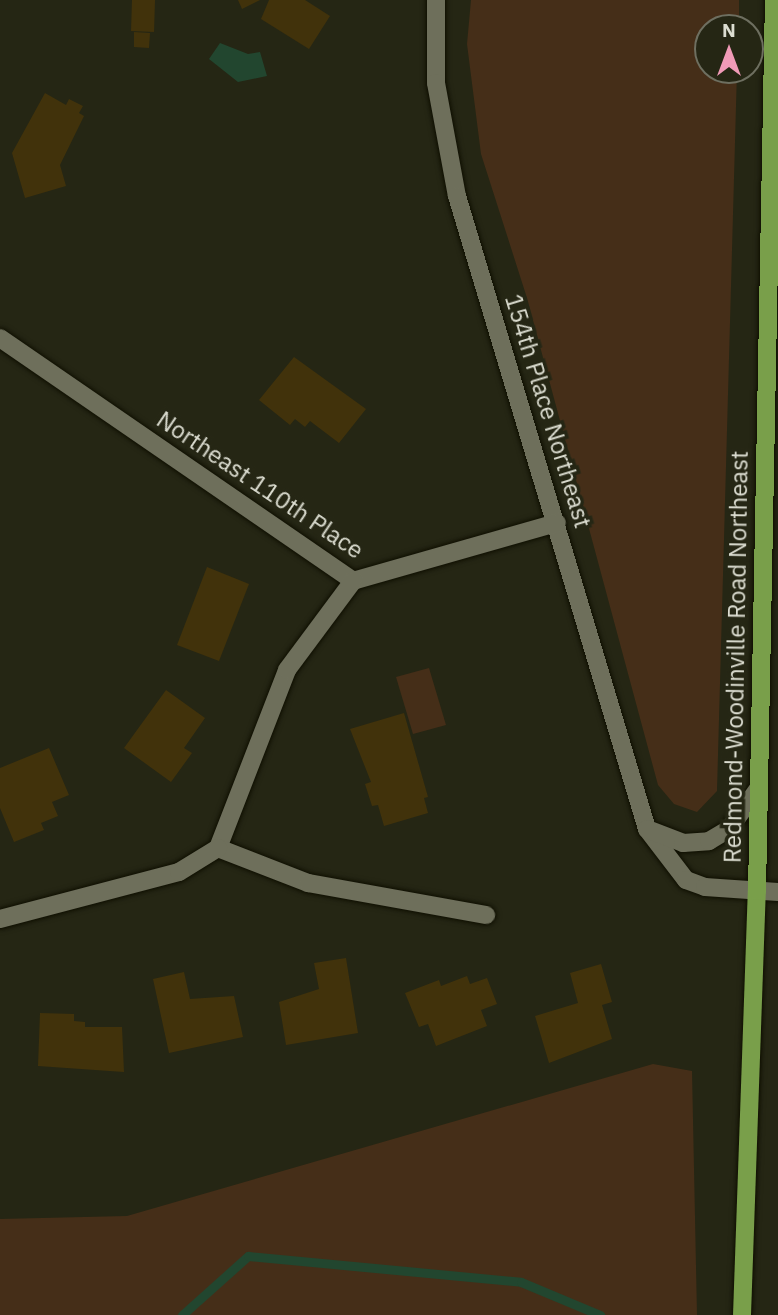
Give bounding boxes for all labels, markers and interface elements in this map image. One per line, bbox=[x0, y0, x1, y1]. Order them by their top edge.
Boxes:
north arrow bbox=[694, 14, 764, 84]
text: N bbox=[722, 18, 736, 42]
street label: 154th Place Northeast bbox=[499, 291, 597, 531]
street label: Northeast 110th Place bbox=[151, 405, 369, 565]
street label: Redmond-Woodinville Road Northeast bbox=[718, 451, 754, 863]

